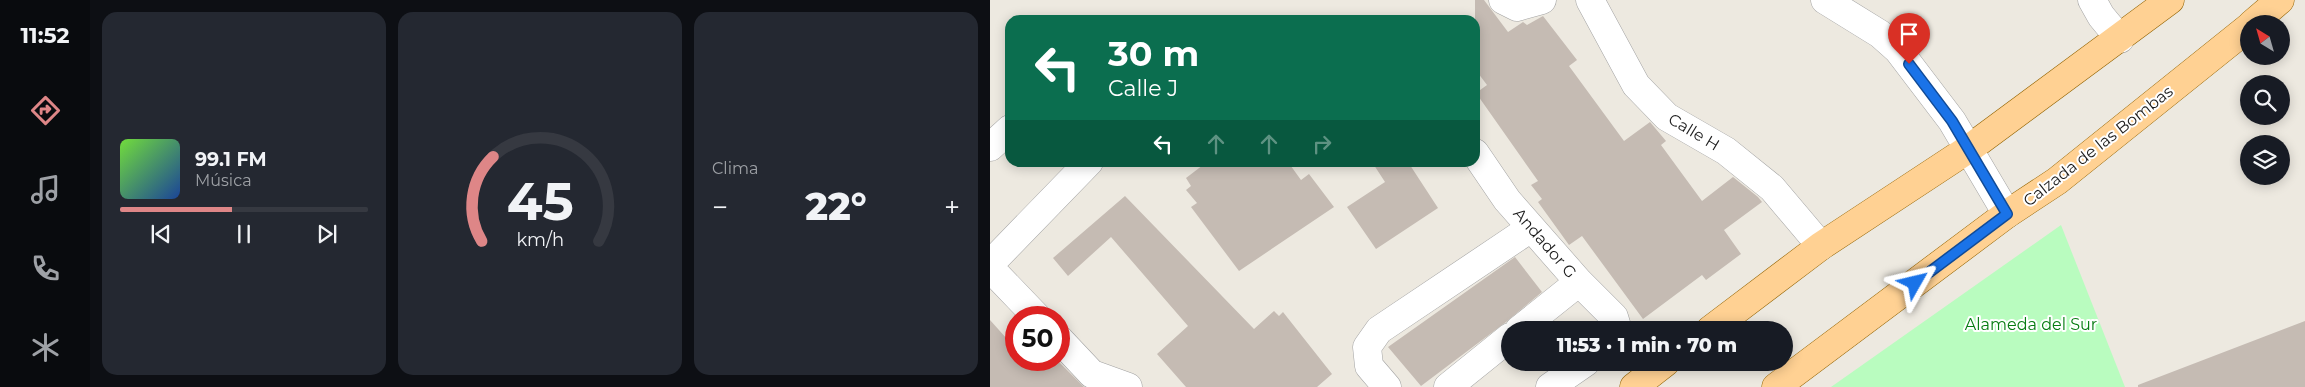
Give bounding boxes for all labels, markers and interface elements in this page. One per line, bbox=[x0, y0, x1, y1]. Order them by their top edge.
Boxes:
pin bbox=[1888, 13, 1930, 64]
north arrow bbox=[2240, 15, 2290, 65]
map controls bbox=[2240, 15, 2290, 185]
icon: arrive bbox=[1895, 20, 1923, 48]
text: 11:52 bbox=[21, 22, 69, 49]
text: 30 m bbox=[1108, 32, 1199, 75]
icon: left bbox=[1025, 35, 1090, 100]
text: Calle J bbox=[1108, 75, 1178, 102]
button: search bbox=[2240, 75, 2290, 125]
street label: Calzada de las Bombas bbox=[2019, 82, 2177, 210]
icon: directions bbox=[28, 93, 63, 128]
street label: Calle H bbox=[1665, 109, 1723, 155]
icon: left bbox=[1149, 130, 1177, 158]
icon: ahead bbox=[1202, 130, 1230, 158]
icon: ahead bbox=[1255, 130, 1283, 158]
icon: right bbox=[1308, 130, 1336, 158]
button: layers bbox=[2240, 135, 2290, 185]
text: 99.1 FM bbox=[195, 148, 267, 171]
text: Clima bbox=[712, 159, 758, 178]
text: 45 bbox=[507, 170, 573, 233]
text: Música bbox=[195, 171, 252, 190]
icon: music bbox=[28, 172, 63, 207]
text: 22° bbox=[805, 183, 867, 230]
text: − bbox=[712, 190, 728, 224]
text: + bbox=[944, 190, 960, 224]
street label: Andador G bbox=[1509, 204, 1581, 282]
icon: previous bbox=[147, 220, 175, 248]
icon: pause bbox=[230, 220, 258, 248]
icon: next bbox=[313, 220, 341, 248]
text: km/h bbox=[516, 229, 564, 250]
icon: phone bbox=[28, 251, 63, 286]
position arrow bbox=[1888, 256, 1940, 308]
speed limit sign: 50 bbox=[1005, 306, 1070, 371]
park label: Alameda del Sur bbox=[1965, 315, 2097, 334]
icon: climate bbox=[28, 330, 63, 365]
text: 11:53 · 1 min · 70 m bbox=[1557, 334, 1737, 357]

